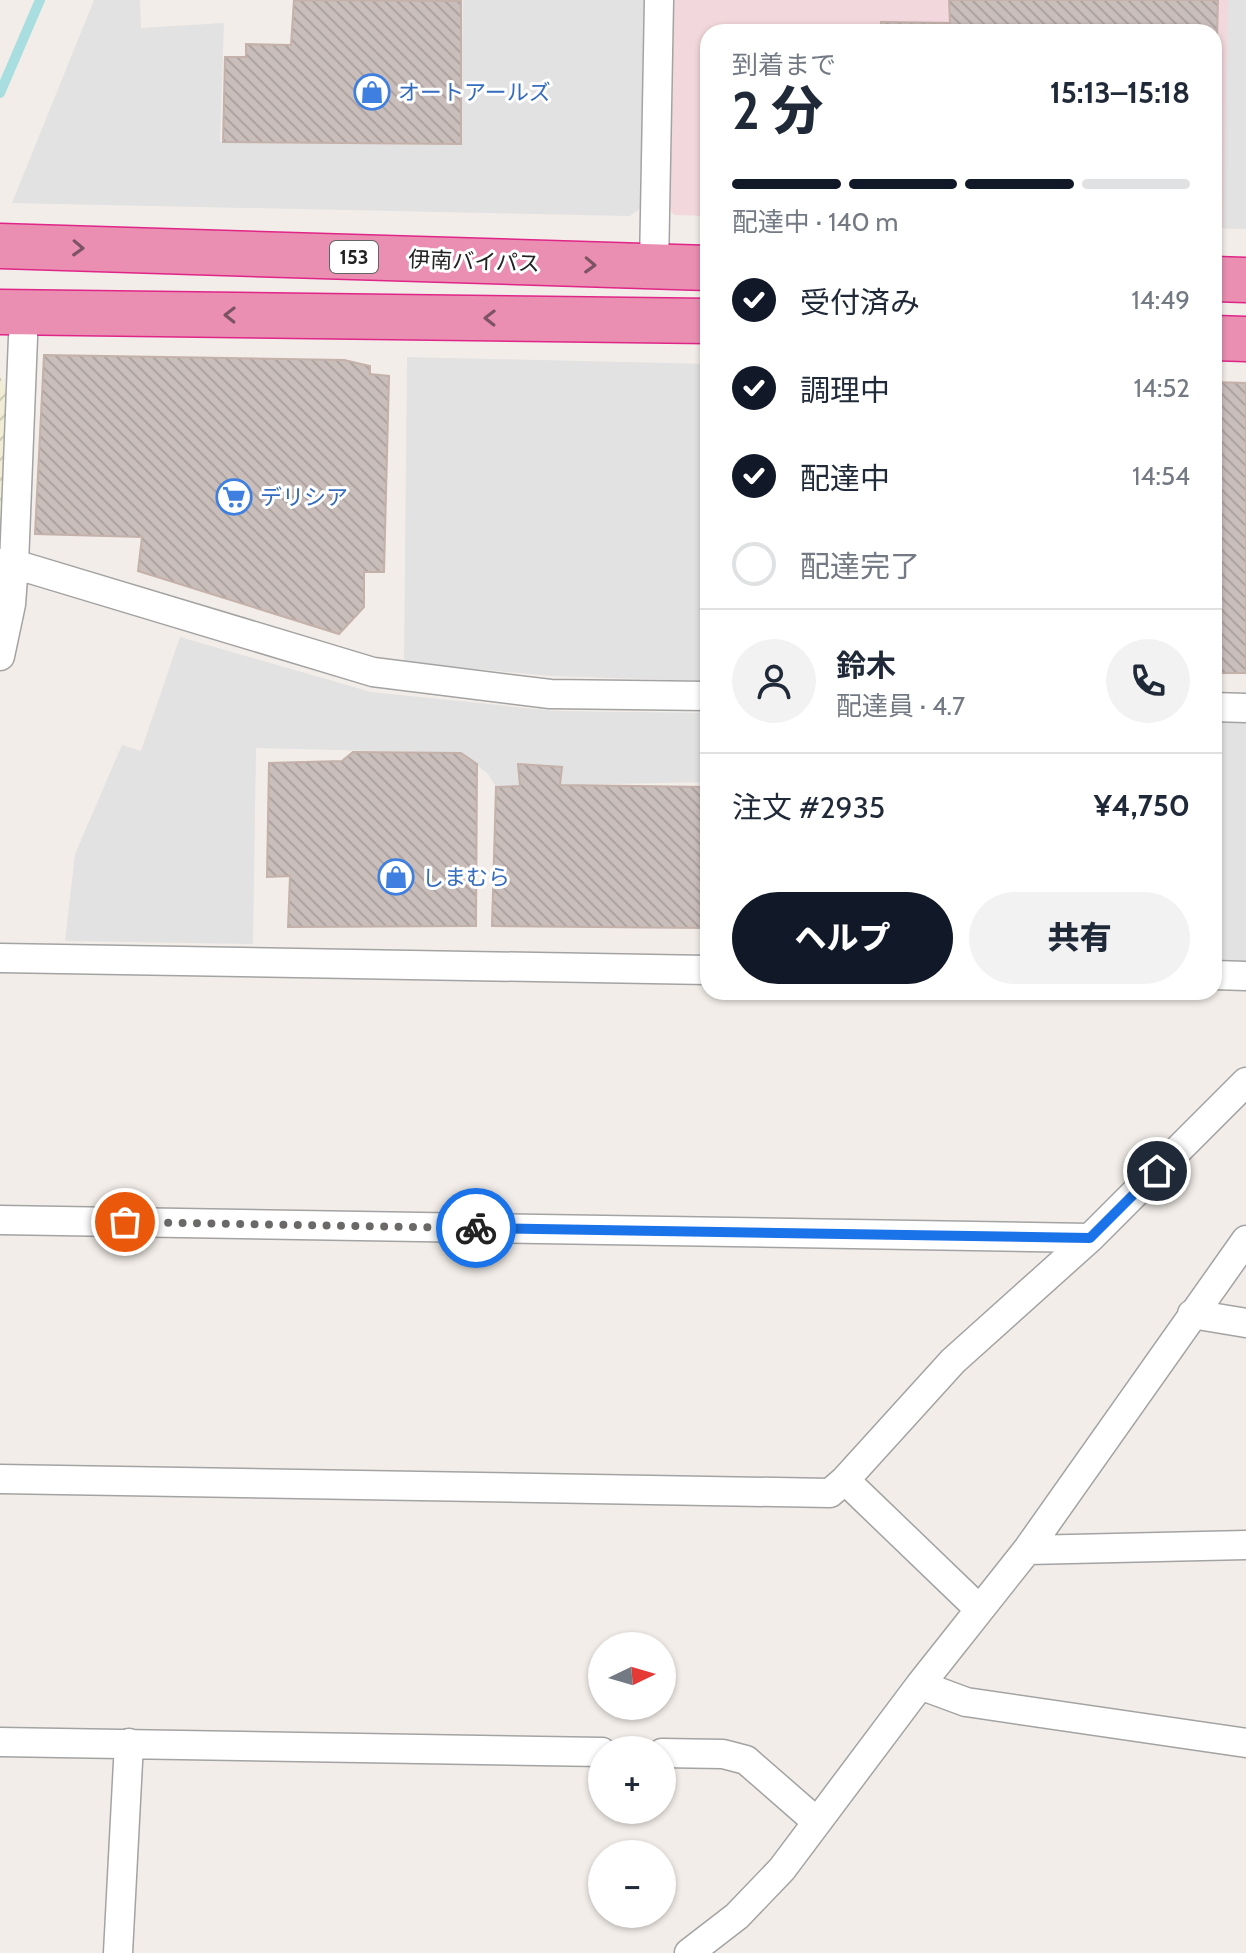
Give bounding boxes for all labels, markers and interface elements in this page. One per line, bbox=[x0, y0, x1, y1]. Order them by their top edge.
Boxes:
text: 到着まで bbox=[732, 49, 836, 81]
shop icon: オートアールズ bbox=[353, 73, 391, 111]
text: 15:13–15:18 bbox=[1050, 74, 1190, 111]
place label: オートアールズ bbox=[398, 79, 551, 106]
text: 2 分 bbox=[732, 79, 823, 142]
text: 配達中 · 140 m bbox=[732, 206, 898, 238]
one-way arrow bbox=[72, 240, 85, 257]
road number: 153 bbox=[330, 241, 378, 273]
street label: 伊南バイパス bbox=[408, 246, 540, 277]
one-way arrow bbox=[584, 257, 597, 274]
icon: check bbox=[732, 278, 776, 322]
text: 受付済み bbox=[800, 284, 920, 321]
text: 14:49 bbox=[1131, 284, 1190, 316]
one-way arrow bbox=[223, 306, 236, 324]
one-way arrow bbox=[483, 309, 496, 327]
icon: check bbox=[732, 366, 776, 410]
text: 調理中 bbox=[800, 372, 890, 409]
text: 14:52 bbox=[1133, 372, 1190, 404]
icon: check bbox=[732, 454, 776, 498]
text: 配達中 bbox=[800, 460, 890, 497]
text: 14:54 bbox=[1132, 460, 1190, 492]
supermarket icon: デリシア bbox=[215, 478, 253, 516]
place label: デリシア bbox=[260, 484, 348, 511]
text: 配達完了 bbox=[800, 548, 920, 585]
button: person bbox=[732, 639, 816, 723]
button: phone bbox=[1106, 639, 1190, 723]
text: 鈴木 bbox=[836, 647, 896, 684]
text: 配達員 · 4.7 bbox=[836, 690, 965, 722]
text: ¥4,750 bbox=[1094, 787, 1190, 824]
text: 注文 #2935 bbox=[732, 789, 885, 826]
shop icon: しまむら bbox=[377, 858, 415, 896]
place label: しまむら bbox=[422, 864, 510, 891]
button: ヘルプ bbox=[732, 892, 953, 984]
button: 共有 bbox=[969, 892, 1190, 984]
pin bbox=[1123, 1137, 1191, 1205]
icon: home bbox=[1135, 1149, 1179, 1193]
pin bbox=[91, 1188, 159, 1256]
courier bbox=[436, 1188, 516, 1268]
icon: bag bbox=[103, 1200, 147, 1244]
icon: bike bbox=[454, 1206, 498, 1250]
north arrow bbox=[588, 1632, 676, 1720]
map controls bbox=[588, 1632, 676, 1928]
button: + bbox=[588, 1736, 676, 1824]
button: − bbox=[588, 1840, 676, 1928]

